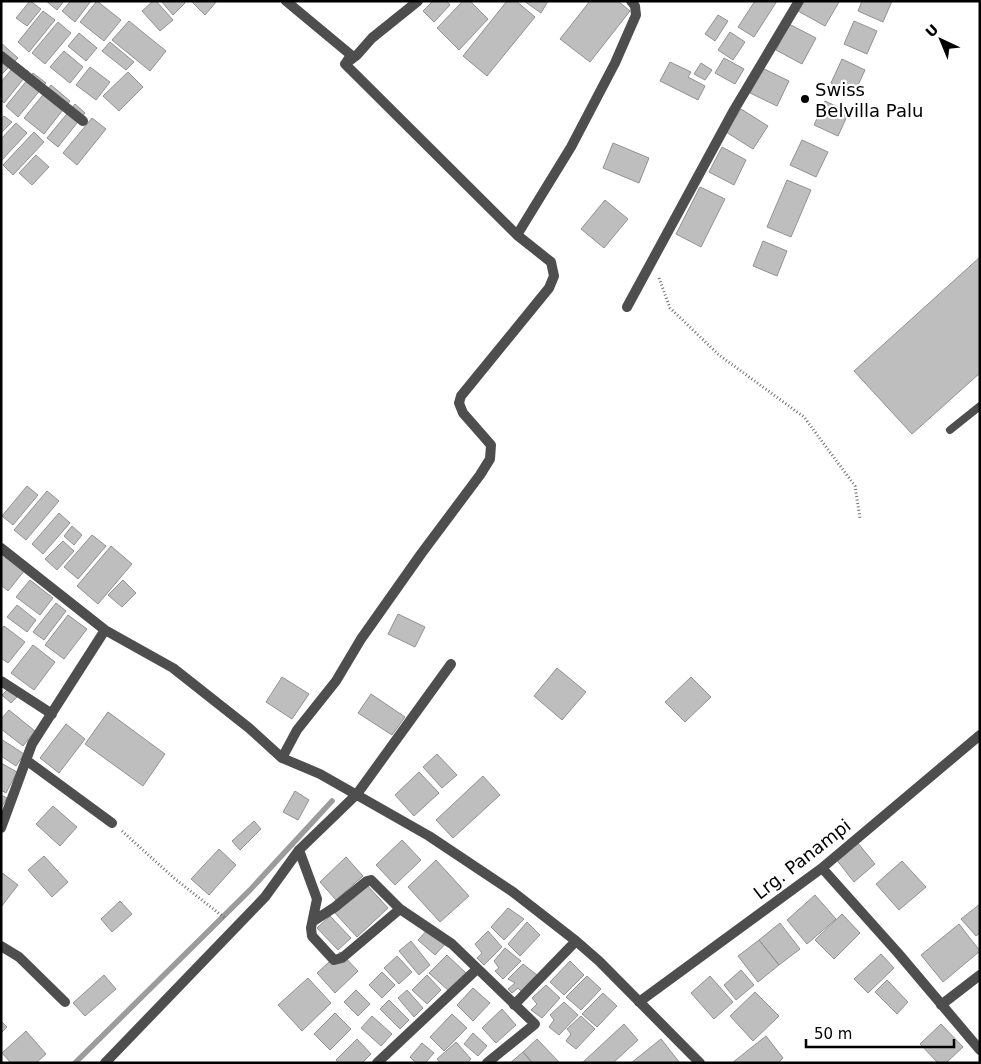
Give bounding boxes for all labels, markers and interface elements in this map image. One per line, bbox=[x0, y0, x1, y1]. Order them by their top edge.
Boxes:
north arrow bbox=[916, 15, 966, 65]
text: U bbox=[922, 21, 942, 40]
place label: Swiss Belvilla Palu bbox=[815, 79, 923, 121]
marker: Swiss Belvilla Palu bbox=[799, 93, 811, 105]
street label: Lrg. Panampi bbox=[749, 815, 855, 903]
scale bar bbox=[806, 1016, 954, 1048]
text: 50 m bbox=[814, 1025, 852, 1043]

